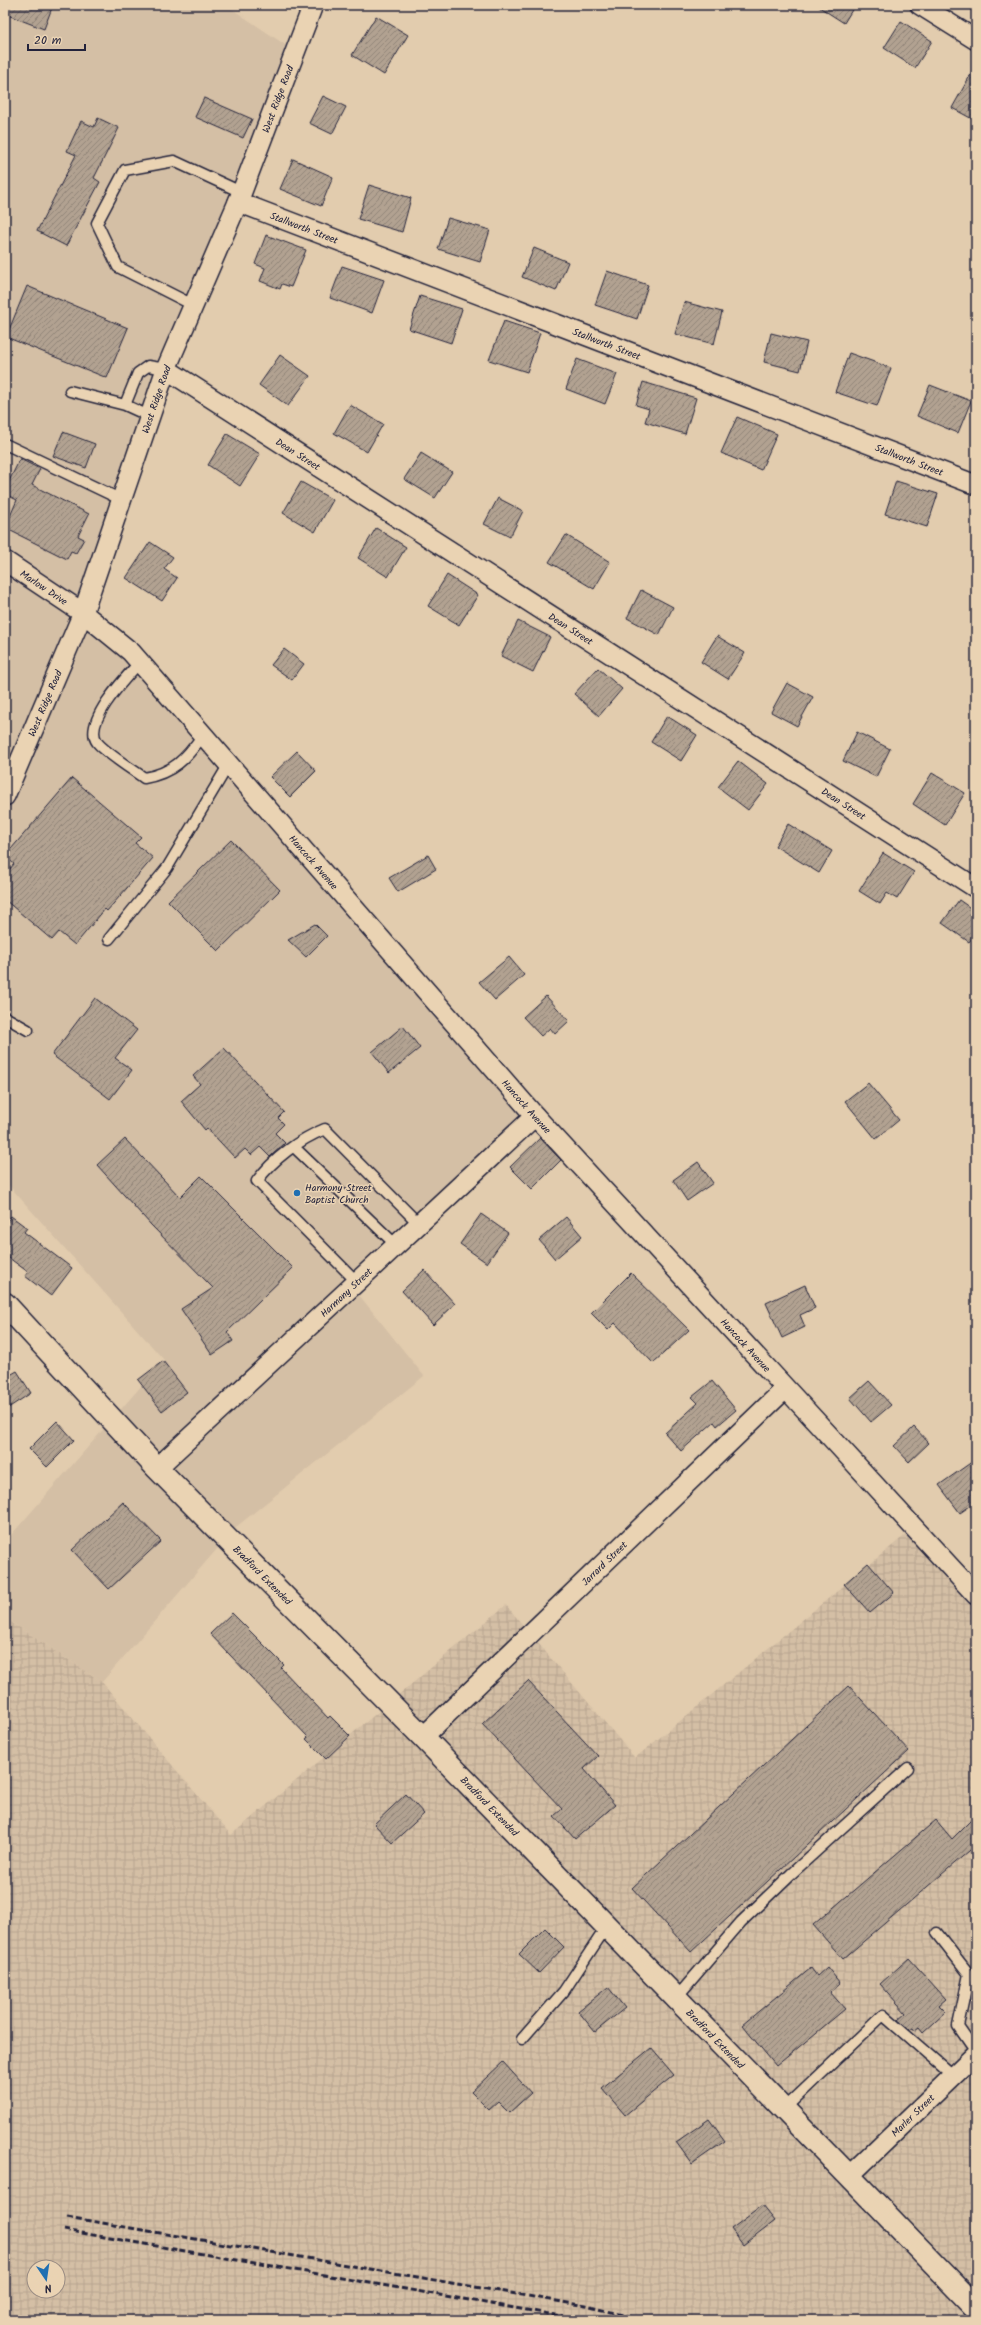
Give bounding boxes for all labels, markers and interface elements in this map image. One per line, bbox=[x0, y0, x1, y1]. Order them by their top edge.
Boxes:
scale bar bbox=[28, 26, 85, 52]
text: 20 m bbox=[34, 31, 62, 50]
street label: West Ridge Road bbox=[258, 62, 299, 135]
street label: Stallworth Street bbox=[267, 208, 341, 249]
street label: Stallworth Street bbox=[570, 324, 643, 365]
street label: West Ridge Road bbox=[138, 362, 176, 436]
street label: Dean Street bbox=[272, 434, 323, 475]
street label: Stallworth Street bbox=[872, 440, 946, 481]
street label: Marlow Drive bbox=[16, 566, 71, 610]
street label: Dean Street bbox=[545, 609, 596, 650]
street label: West Ridge Road bbox=[24, 667, 67, 739]
street label: Dean Street bbox=[818, 784, 869, 825]
street label: Hancock Avenue bbox=[285, 832, 342, 894]
street label: Hancock Avenue bbox=[497, 1076, 555, 1138]
place label: Harmony Street Baptist Church bbox=[305, 1180, 372, 1208]
marker: Harmony Street Baptist Church bbox=[292, 1188, 302, 1198]
street label: Harmony Street bbox=[317, 1264, 376, 1321]
street label: Hancock Avenue bbox=[716, 1315, 774, 1377]
street label: Jarrard Street bbox=[578, 1538, 631, 1590]
street label: Bradford Extended bbox=[229, 1542, 296, 1610]
street label: Bradford Extended bbox=[456, 1773, 523, 1841]
street label: Bradford Extended bbox=[682, 2006, 749, 2074]
street label: Marler Street bbox=[888, 2091, 939, 2141]
north arrow bbox=[26, 2259, 66, 2299]
text: N bbox=[43, 2278, 53, 2297]

